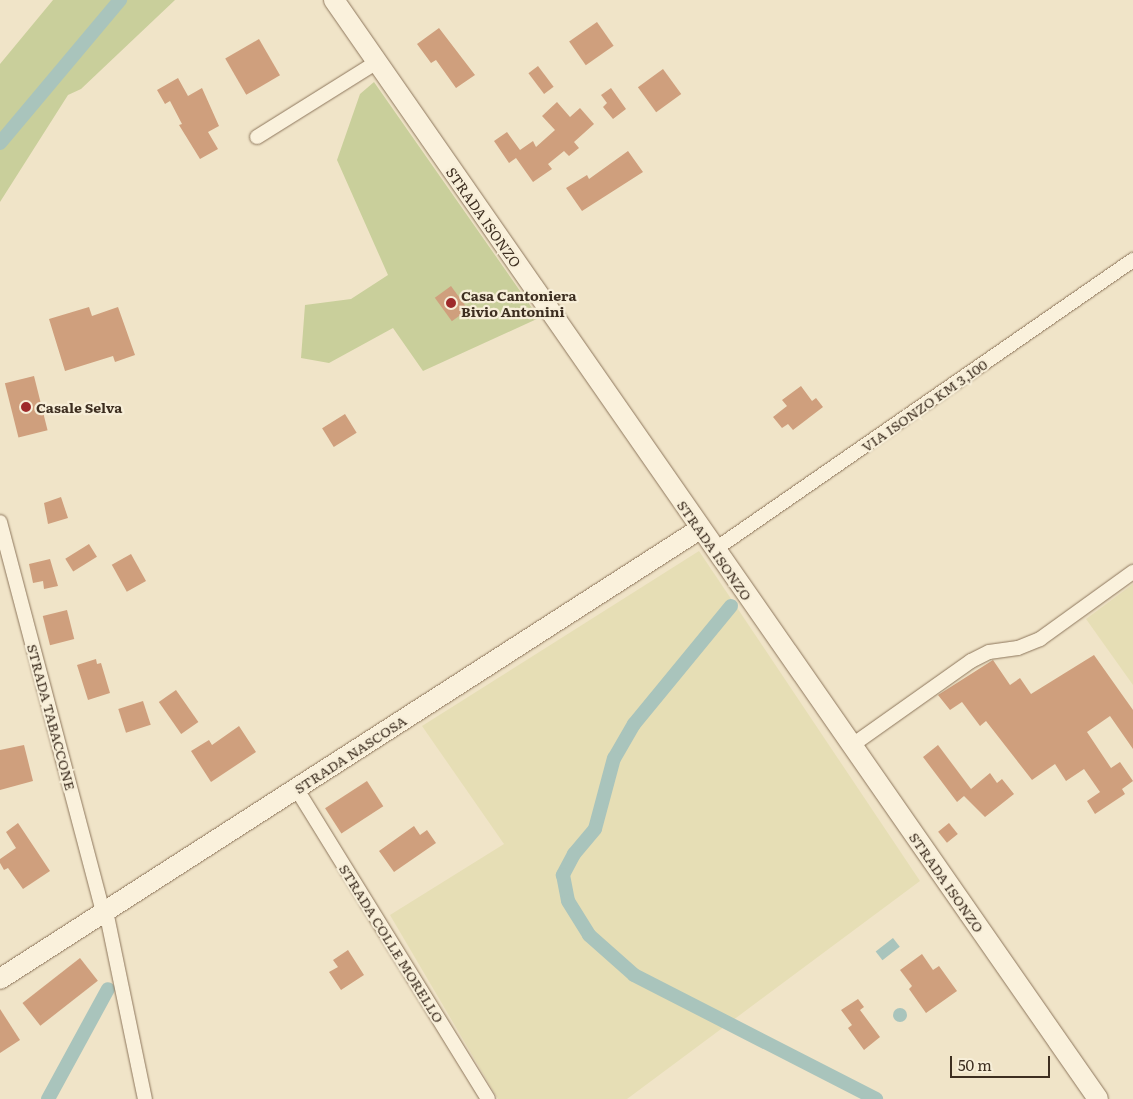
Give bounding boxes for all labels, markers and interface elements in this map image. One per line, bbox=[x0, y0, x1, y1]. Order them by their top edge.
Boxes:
street label: STRADA ISONZO bbox=[443, 164, 525, 270]
place label: Casa Cantoniera Bivio Antonini bbox=[461, 287, 577, 320]
marker: Casa Cantoniera Bivio Antonini bbox=[445, 297, 457, 309]
street label: VIA ISONZO KM 3,100 bbox=[858, 355, 990, 455]
place label: Casale Selva bbox=[36, 399, 122, 415]
marker: Casale Selva bbox=[20, 401, 32, 413]
street label: STRADA ISONZO bbox=[674, 497, 756, 603]
street label: STRADA TABACCONE bbox=[24, 642, 80, 792]
street label: STRADA NASCOSA bbox=[291, 711, 409, 797]
street label: STRADA ISONZO bbox=[906, 829, 988, 935]
street label: STRADA COLLE MORELLO bbox=[336, 861, 448, 1025]
scale bar bbox=[953, 1046, 1053, 1078]
text: 50 m bbox=[958, 1053, 992, 1076]

